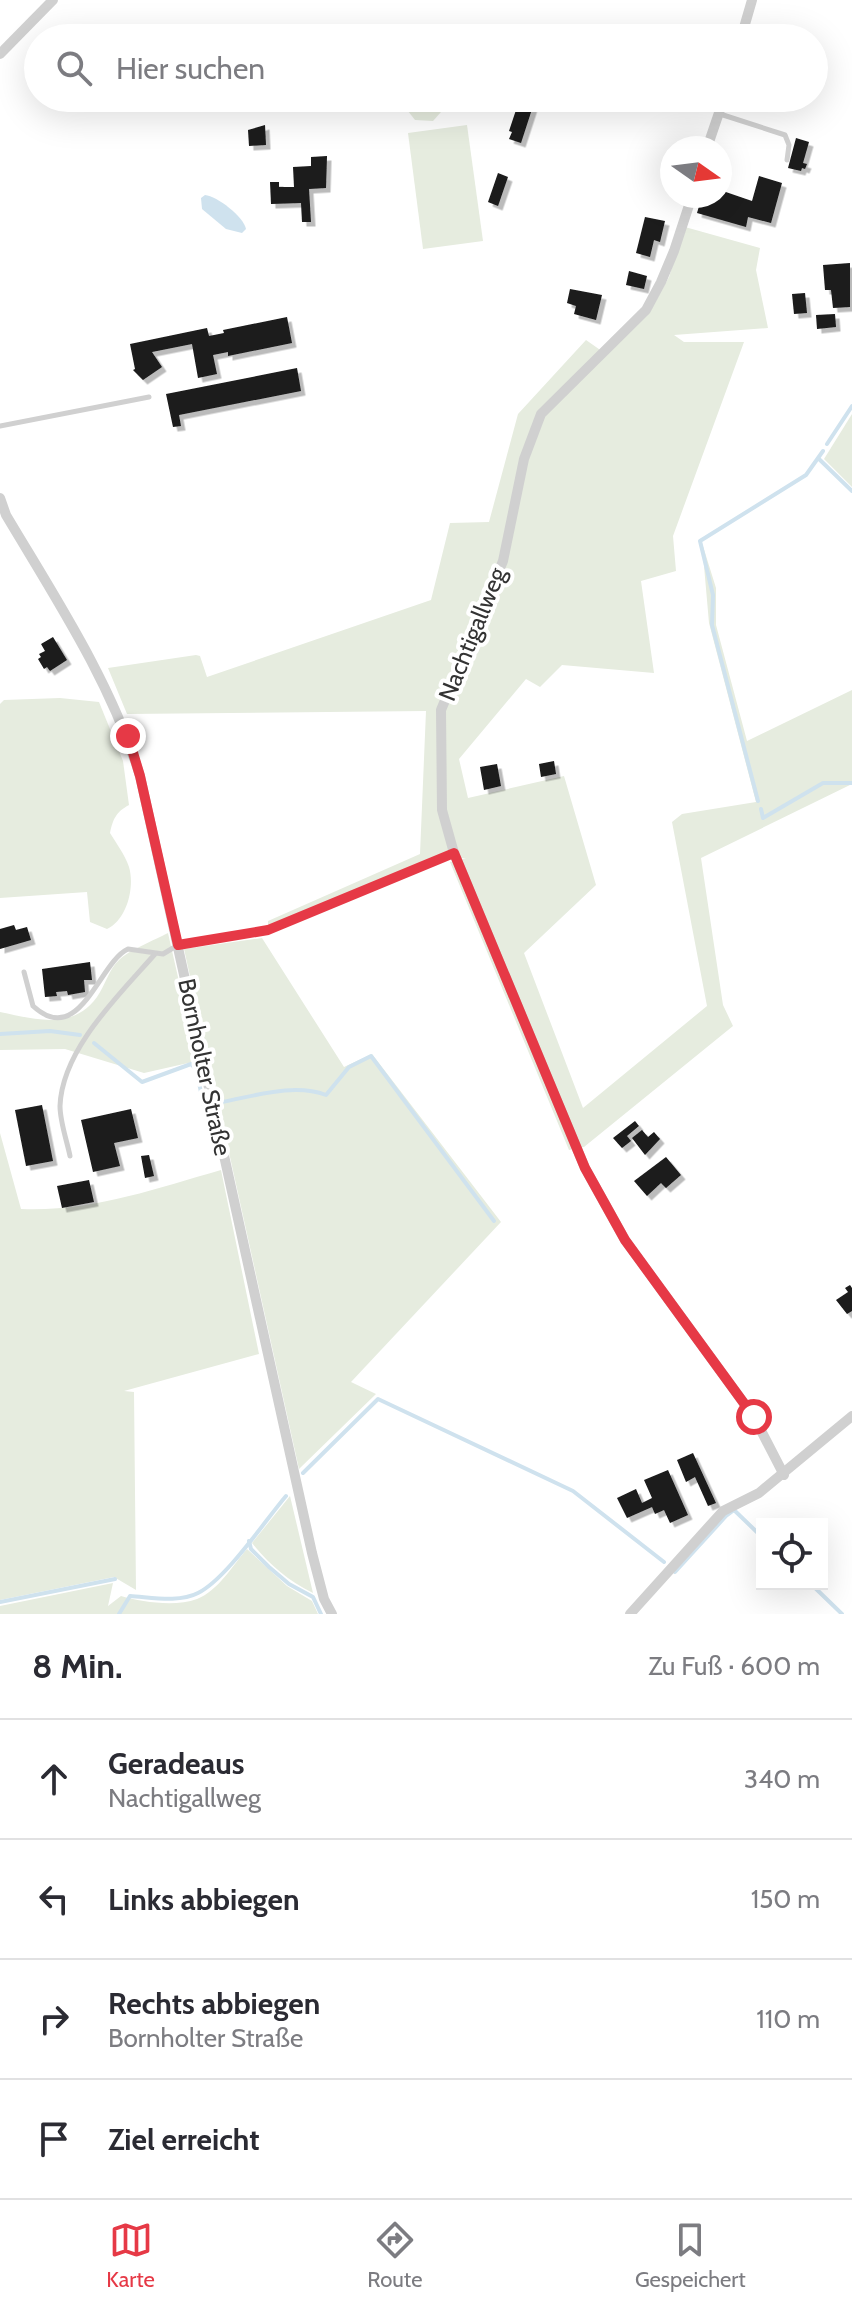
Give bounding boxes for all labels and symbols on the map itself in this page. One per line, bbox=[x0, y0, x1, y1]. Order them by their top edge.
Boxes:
north arrow bbox=[660, 136, 732, 208]
street label: Nachtigallweg bbox=[432, 562, 512, 705]
route end bbox=[110, 718, 146, 754]
street label: Bornholter Straße bbox=[172, 976, 238, 1158]
route start bbox=[736, 1399, 772, 1435]

